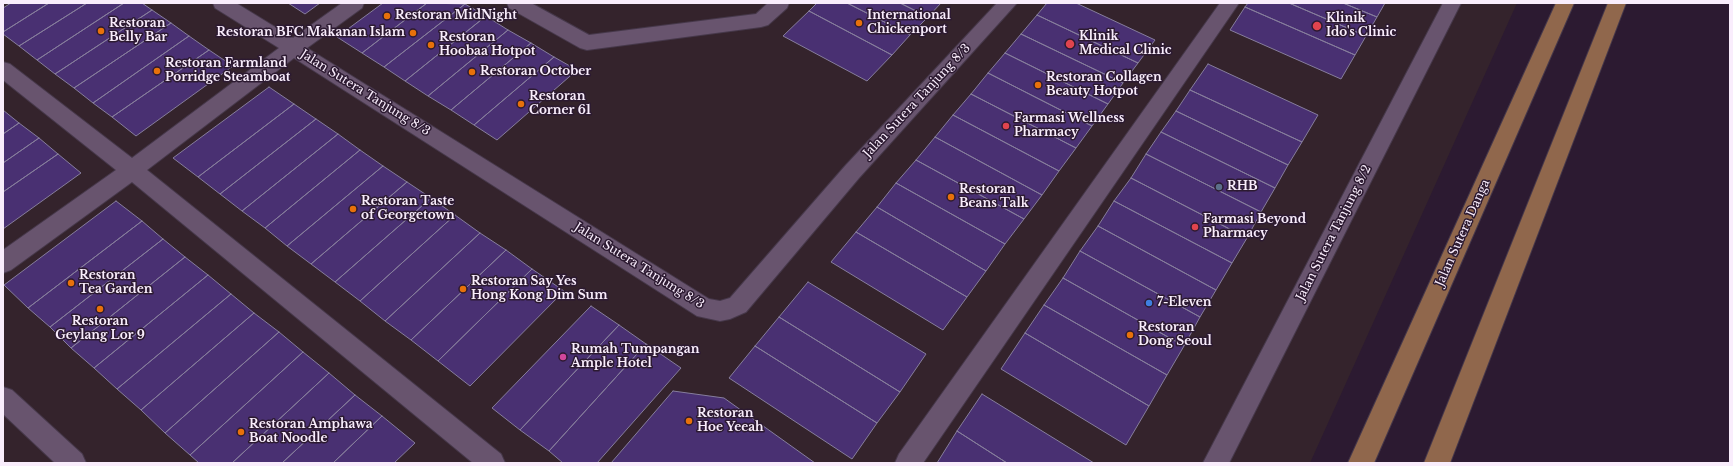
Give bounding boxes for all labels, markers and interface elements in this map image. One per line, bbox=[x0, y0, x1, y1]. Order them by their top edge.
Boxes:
place label: Restoran MidNight bbox=[395, 9, 517, 23]
place label: International Chickenport bbox=[867, 9, 951, 37]
marker: Restoran MidNight bbox=[382, 11, 392, 21]
place label: Klinik Ido's Clinic bbox=[1326, 12, 1396, 40]
place label: Restoran Belly Bar bbox=[109, 17, 167, 45]
marker: International Chickenport bbox=[854, 18, 864, 28]
marker: Klinik Ido's Clinic bbox=[1311, 20, 1323, 32]
marker: Restoran Belly Bar bbox=[96, 26, 106, 36]
place label: Restoran BFC Makanan Islam bbox=[216, 26, 405, 40]
marker: Restoran BFC Makanan Islam bbox=[408, 28, 418, 38]
place label: Klinik Medical Clinic bbox=[1079, 30, 1172, 58]
place label: Restoran Hoobaa Hotpot bbox=[439, 31, 535, 59]
marker: Klinik Medical Clinic bbox=[1064, 38, 1076, 50]
marker: Restoran Hoobaa Hotpot bbox=[426, 40, 436, 50]
street label: Jalan Sutera Tanjung 8/3 bbox=[860, 41, 974, 161]
street label: Jalan Sutera Tanjung 8/3 bbox=[297, 47, 433, 139]
place label: Restoran Farmland Porridge Steamboat bbox=[165, 57, 290, 85]
place label: Restoran October bbox=[480, 65, 591, 79]
marker: Restoran Farmland Porridge Steamboat bbox=[152, 66, 162, 76]
marker: Restoran October bbox=[467, 67, 477, 77]
place label: Restoran Collagen Beauty Hotpot bbox=[1046, 71, 1162, 99]
marker: Restoran Collagen Beauty Hotpot bbox=[1033, 80, 1043, 90]
place label: Restoran Corner 61 bbox=[529, 90, 591, 118]
marker: Restoran Corner 61 bbox=[516, 99, 526, 109]
place label: Farmasi Wellness Pharmacy bbox=[1014, 112, 1124, 140]
marker: Farmasi Wellness Pharmacy bbox=[1001, 121, 1011, 131]
street label: Jalan Sutera Tanjung 8/2 bbox=[1293, 163, 1375, 303]
street label: Jalan Sutera Danga bbox=[1433, 177, 1493, 289]
place label: RHB bbox=[1227, 180, 1258, 194]
marker: RHB bbox=[1214, 182, 1224, 192]
place label: Restoran Beans Talk bbox=[959, 183, 1029, 211]
marker: Restoran Beans Talk bbox=[946, 192, 956, 202]
place label: Restoran Taste of Georgetown bbox=[361, 195, 455, 223]
marker: Restoran Taste of Georgetown bbox=[348, 204, 358, 214]
place label: Farmasi Beyond Pharmacy bbox=[1203, 213, 1306, 241]
street label: Jalan Sutera Tanjung 8/3 bbox=[571, 220, 707, 312]
marker: Farmasi Beyond Pharmacy bbox=[1190, 222, 1200, 232]
place label: Restoran Tea Garden bbox=[79, 269, 152, 297]
place label: Restoran Say Yes Hong Kong Dim Sum bbox=[471, 275, 607, 303]
marker: Restoran Tea Garden bbox=[66, 278, 76, 288]
marker: Restoran Say Yes Hong Kong Dim Sum bbox=[458, 284, 468, 294]
place label: 7-Eleven bbox=[1157, 296, 1212, 310]
marker: 7-Eleven bbox=[1144, 298, 1154, 308]
marker: Restoran Geylang Lor 9 bbox=[95, 304, 105, 314]
place label: Restoran Geylang Lor 9 bbox=[55, 315, 145, 343]
place label: Restoran Dong Seoul bbox=[1138, 321, 1212, 349]
marker: Restoran Dong Seoul bbox=[1125, 330, 1135, 340]
place label: Rumah Tumpangan Ample Hotel bbox=[571, 343, 699, 371]
marker: Rumah Tumpangan Ample Hotel bbox=[558, 352, 568, 362]
place label: Restoran Hoe Yeeah bbox=[697, 407, 764, 435]
marker: Restoran Hoe Yeeah bbox=[684, 416, 694, 426]
place label: Restoran Amphawa Boat Noodle bbox=[249, 418, 373, 446]
marker: Restoran Amphawa Boat Noodle bbox=[236, 427, 246, 437]

